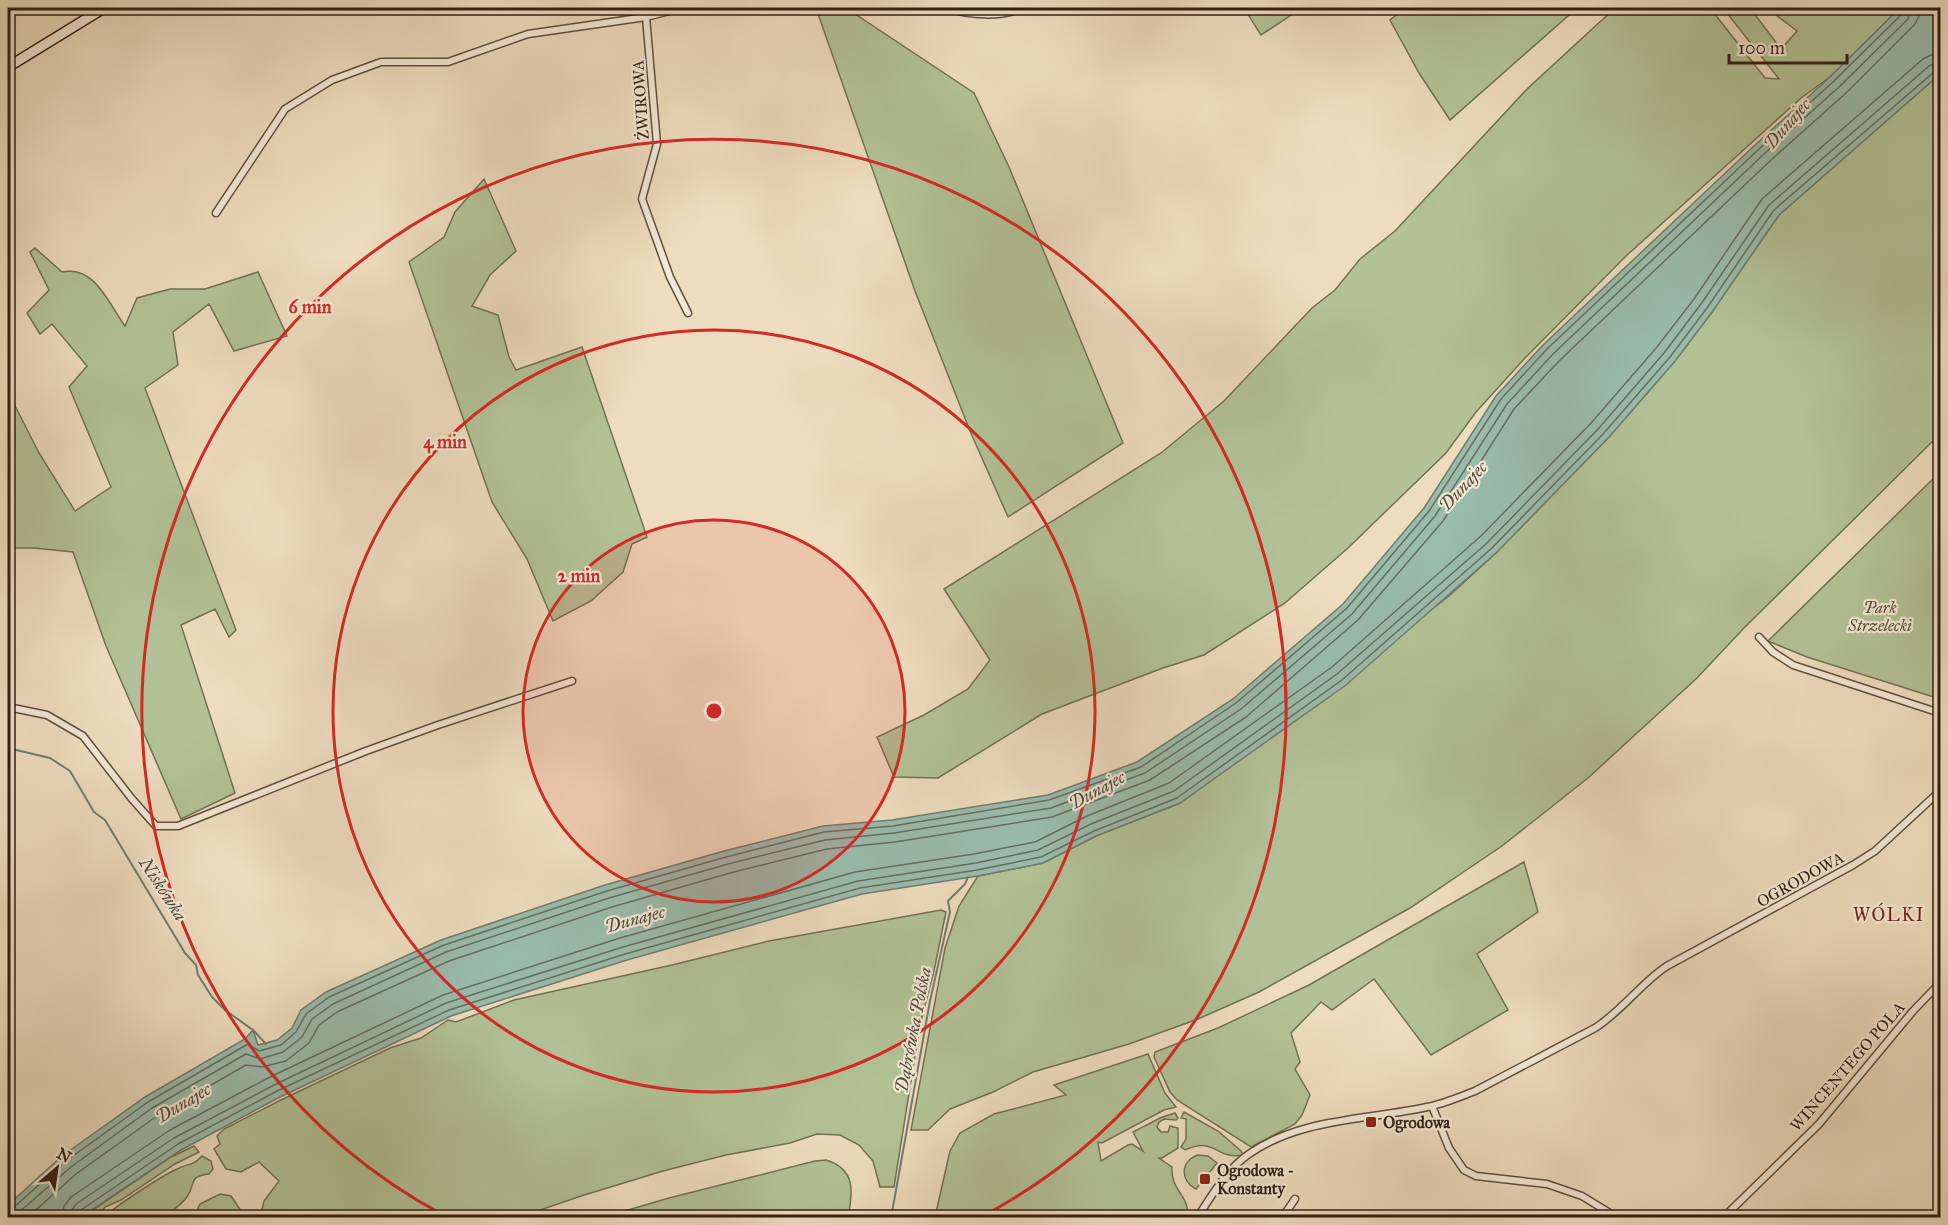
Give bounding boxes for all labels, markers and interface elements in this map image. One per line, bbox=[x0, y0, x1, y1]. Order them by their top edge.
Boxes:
scale bar bbox=[1729, 27, 1848, 65]
text: 100 m bbox=[1738, 37, 1785, 59]
street label: ŻWIROWA bbox=[627, 59, 653, 141]
water label: Dunajec bbox=[1759, 93, 1816, 154]
text: 6 min bbox=[289, 296, 332, 318]
text: 4 min bbox=[423, 431, 467, 454]
water label: Dunajec bbox=[1434, 456, 1492, 516]
text: 2 min bbox=[558, 565, 601, 587]
park label: Park Strzelecki bbox=[1847, 598, 1912, 635]
centre of rings bbox=[704, 701, 724, 721]
water label: Dunajec bbox=[1065, 765, 1129, 814]
street label: OGRODOWA bbox=[1753, 848, 1847, 911]
water label: Niskówka bbox=[134, 852, 192, 925]
water label: Dunajec bbox=[603, 900, 668, 938]
district label: WÓLKI bbox=[1853, 902, 1925, 926]
water label: Dąbrówka Polska bbox=[890, 965, 936, 1095]
street label: WINCENTEGO POLA bbox=[1786, 998, 1909, 1135]
water label: Dunajec bbox=[151, 1078, 215, 1128]
place label: Ogrodowa bbox=[1383, 1113, 1451, 1133]
marker: Ogrodowa bbox=[1364, 1115, 1378, 1129]
north arrow bbox=[27, 1138, 87, 1198]
text: N bbox=[53, 1144, 75, 1167]
place label: Ogrodowa - Konstanty bbox=[1217, 1161, 1294, 1199]
marker: Ogrodowa - Konstanty bbox=[1198, 1172, 1212, 1186]

